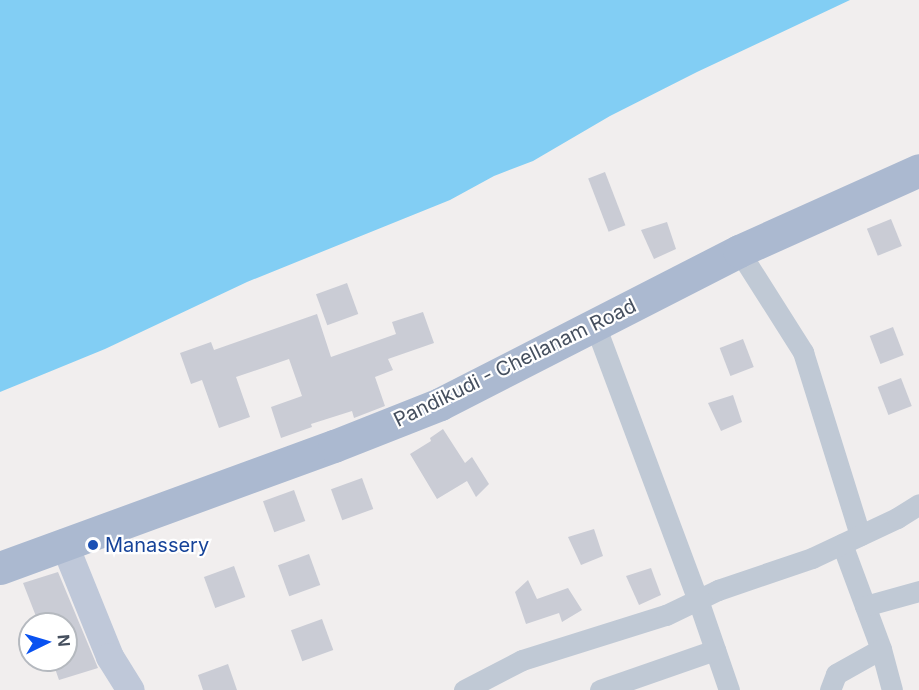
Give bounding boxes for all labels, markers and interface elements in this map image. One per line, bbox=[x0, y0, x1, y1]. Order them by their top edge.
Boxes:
street label: Pandikudi - Chellanam Road bbox=[390, 294, 640, 432]
place label: Manassery bbox=[105, 533, 209, 557]
marker: Manassery bbox=[86, 538, 100, 552]
north arrow bbox=[18, 612, 78, 672]
text: N bbox=[53, 634, 74, 648]

